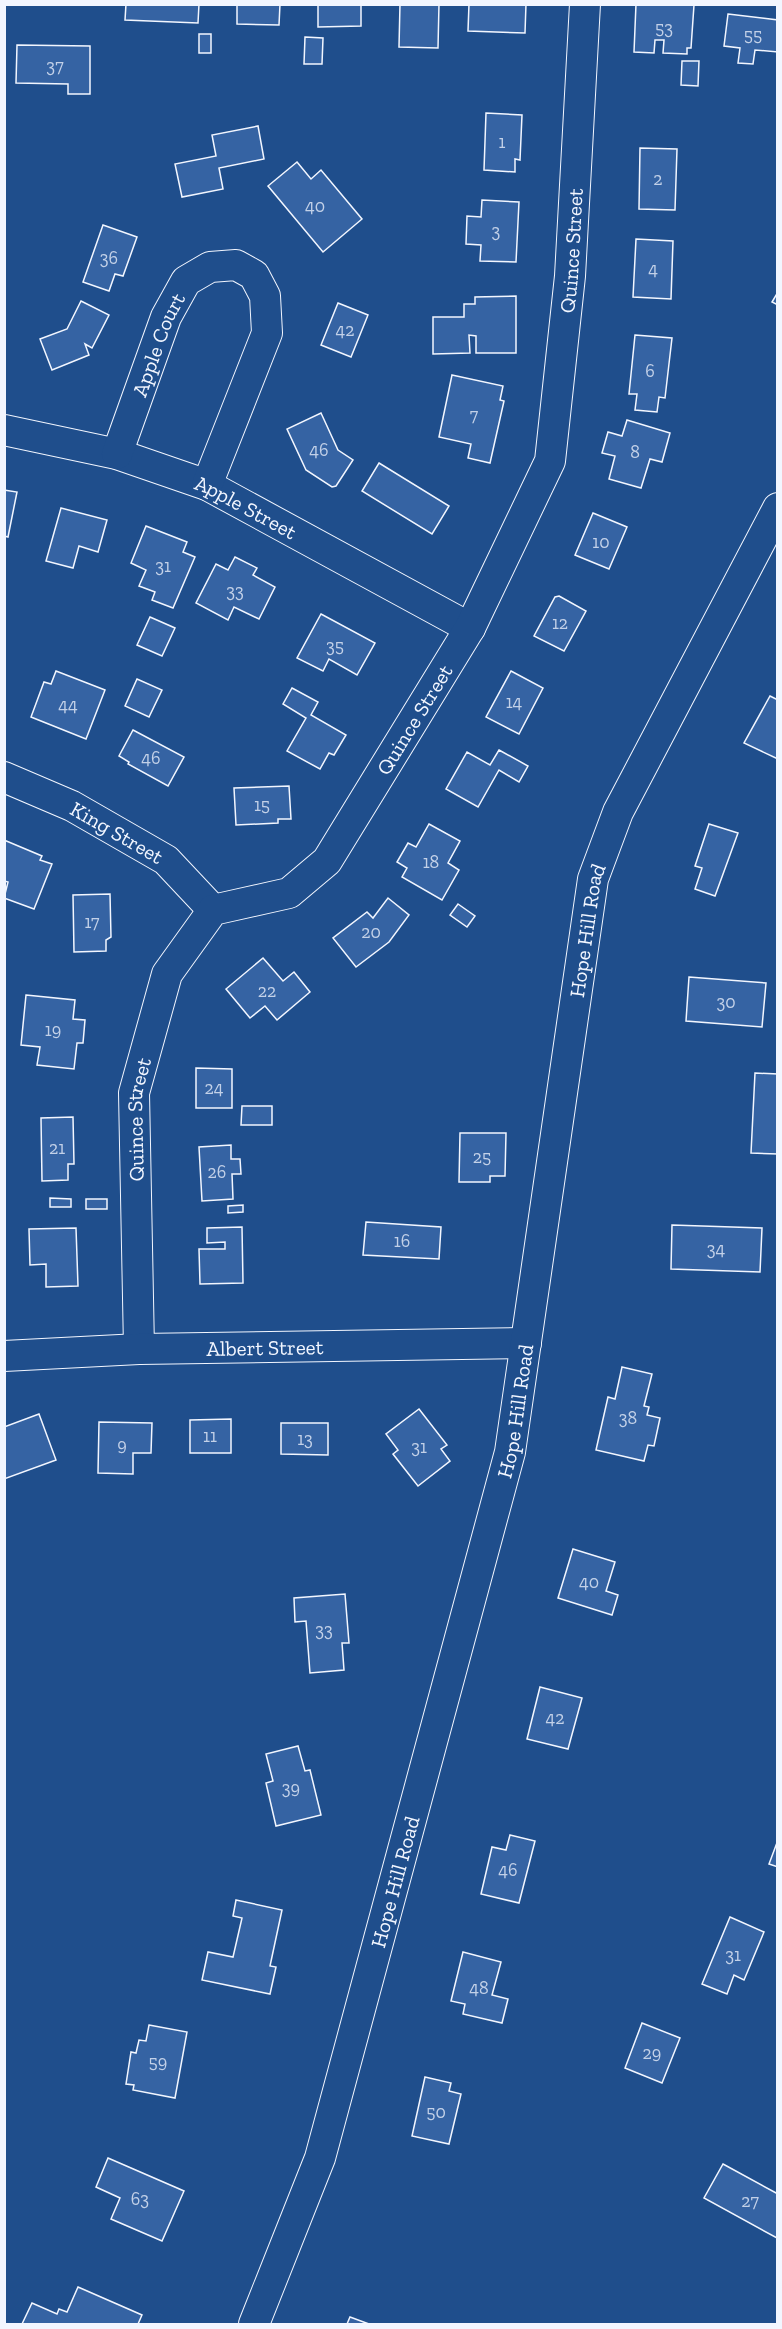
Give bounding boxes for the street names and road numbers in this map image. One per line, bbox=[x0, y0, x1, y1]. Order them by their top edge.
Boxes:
street label: Quince Street bbox=[554, 187, 587, 314]
street label: Apple Court bbox=[126, 288, 190, 400]
street label: Apple Street bbox=[192, 469, 301, 544]
street label: Quince Street bbox=[371, 660, 457, 779]
street label: King Street bbox=[66, 795, 168, 869]
street label: Hope Hill Road bbox=[564, 859, 610, 999]
street label: Quince Street bbox=[121, 1054, 156, 1182]
street label: Albert Street bbox=[206, 1334, 324, 1360]
street label: Hope Hill Road bbox=[491, 1342, 538, 1481]
street label: Hope Hill Road bbox=[365, 1812, 424, 1950]

